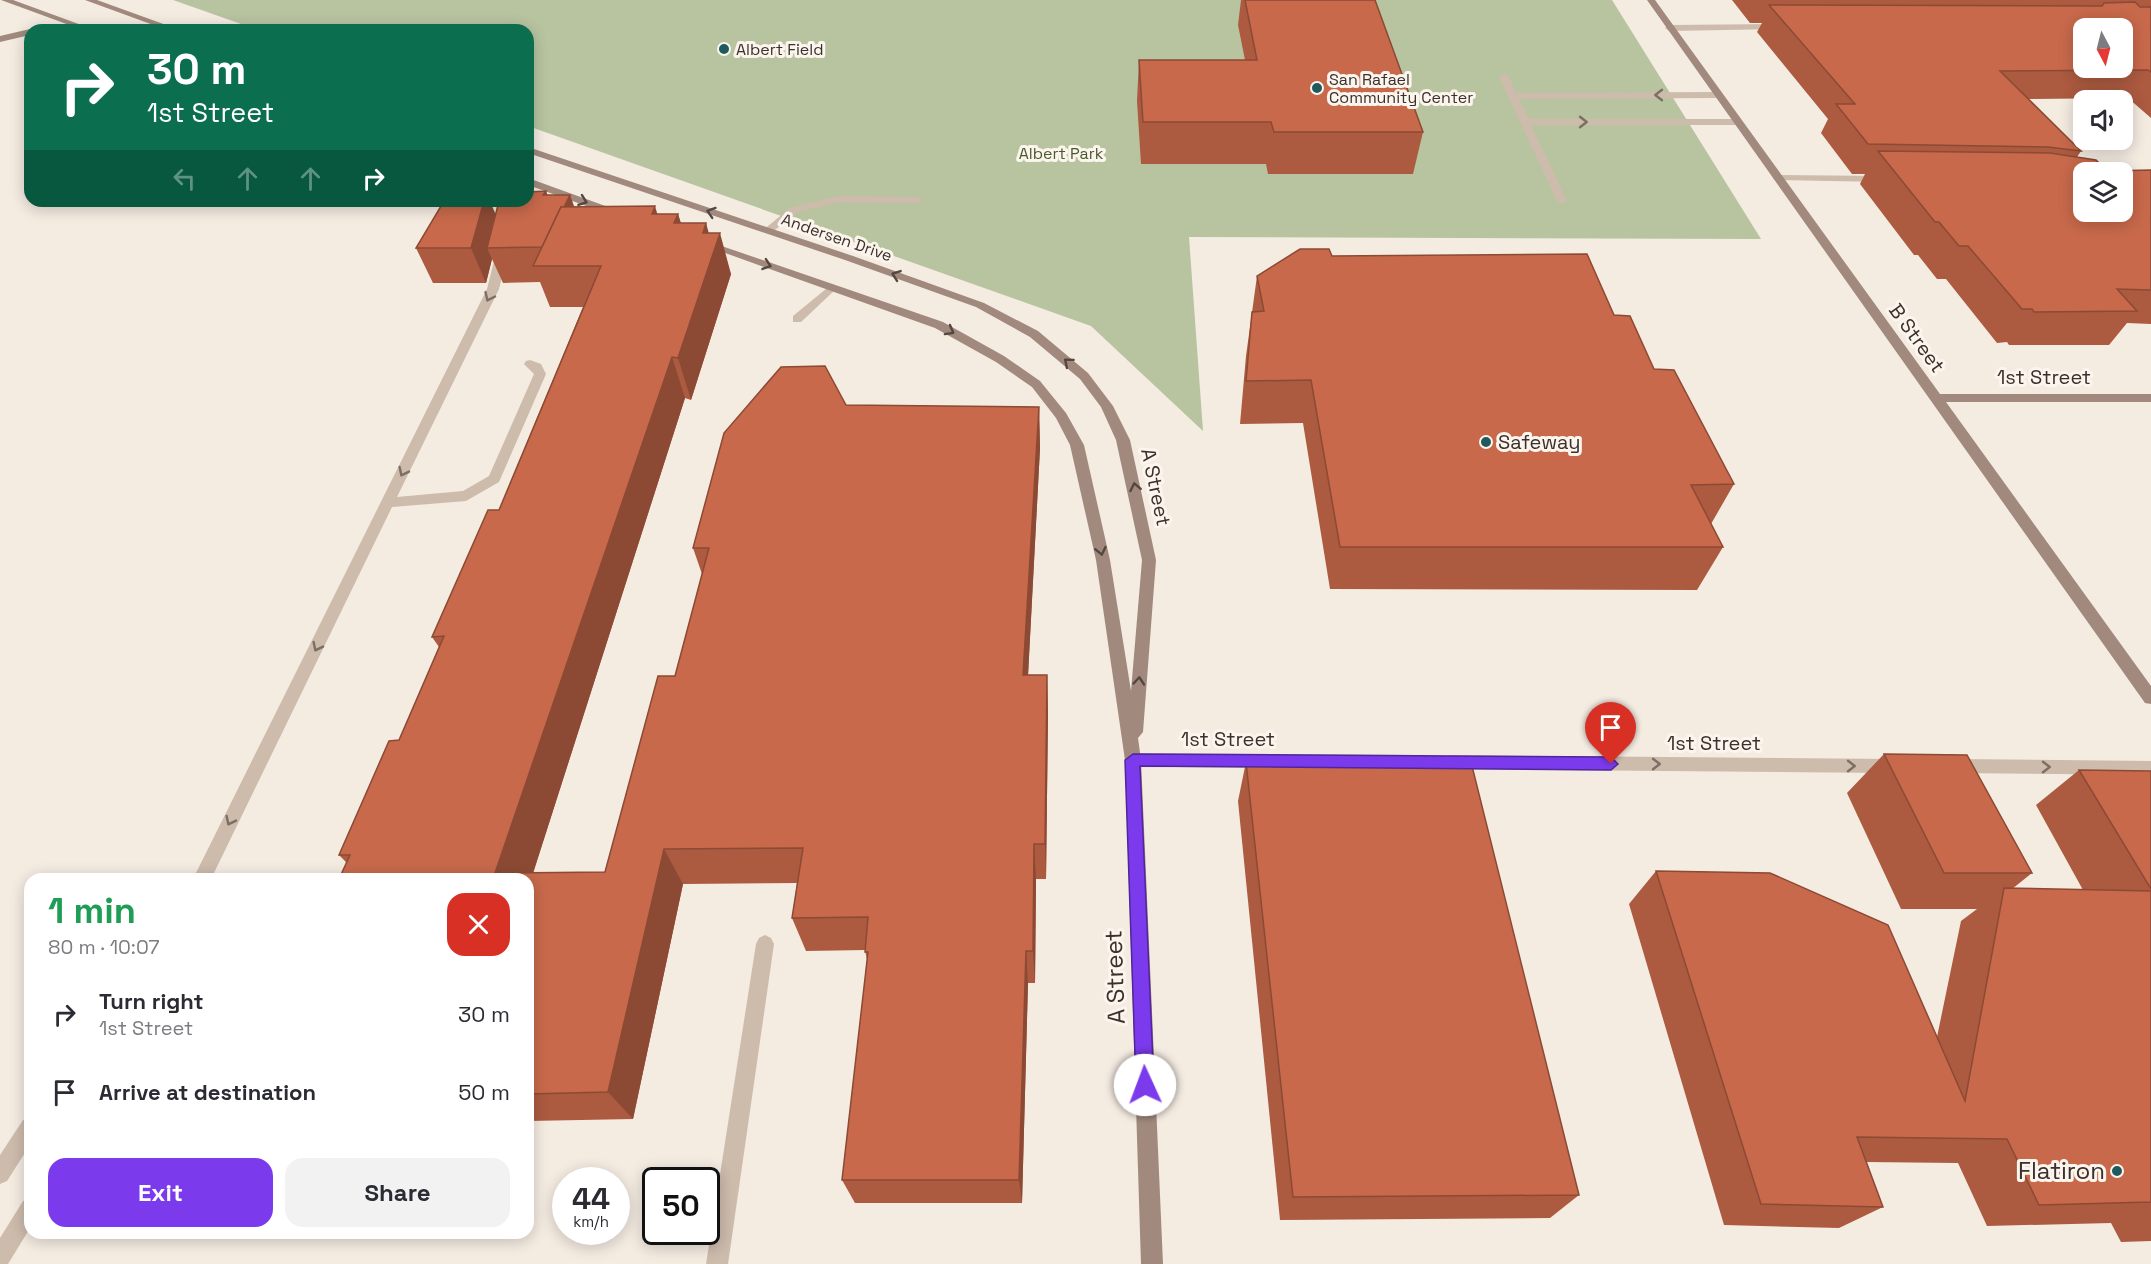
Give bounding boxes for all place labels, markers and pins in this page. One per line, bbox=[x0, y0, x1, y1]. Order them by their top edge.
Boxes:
place label: Albert Field bbox=[736, 39, 824, 60]
marker: Albert Field bbox=[717, 42, 731, 56]
place label: San Rafael Community Center bbox=[1329, 69, 1473, 108]
marker: San Rafael Community Center bbox=[1310, 81, 1324, 95]
place label: Safeway bbox=[1498, 429, 1580, 455]
marker: Safeway bbox=[1479, 435, 1493, 449]
pin bbox=[1585, 702, 1636, 764]
place label: Flatiron bbox=[2018, 1155, 2105, 1186]
marker: Flatiron bbox=[2110, 1164, 2124, 1178]

